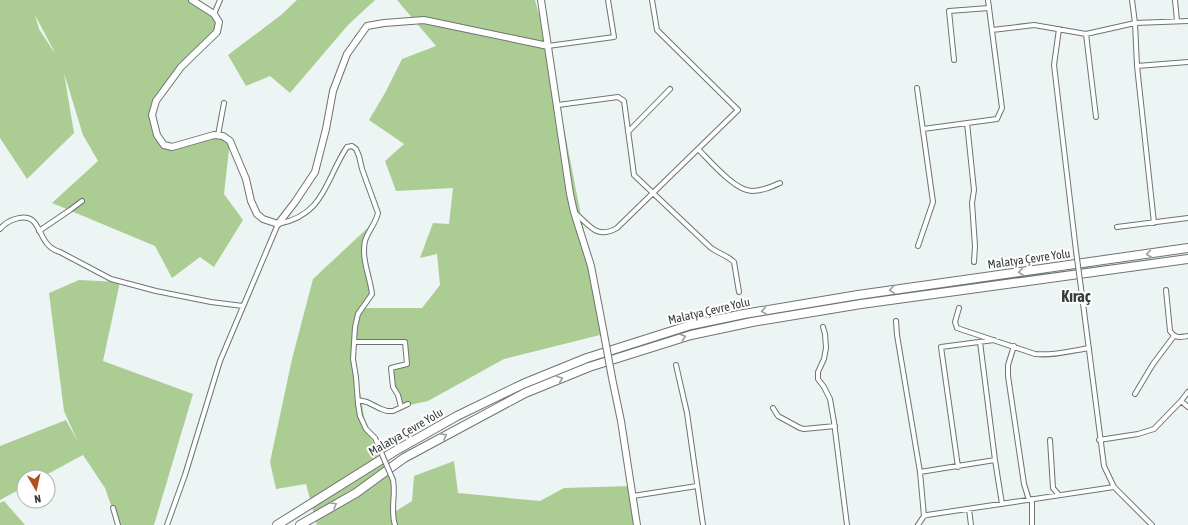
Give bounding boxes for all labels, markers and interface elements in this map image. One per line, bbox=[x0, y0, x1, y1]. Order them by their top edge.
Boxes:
street label: Malatya Çevre Yolu bbox=[987, 246, 1071, 272]
one-way arrow bbox=[1146, 249, 1152, 258]
one-way arrow bbox=[1018, 267, 1024, 276]
one-way arrow bbox=[889, 285, 895, 294]
district label: Kıraç bbox=[1061, 287, 1091, 305]
street label: Malatya Çevre Yolu bbox=[667, 295, 751, 327]
one-way arrow bbox=[761, 306, 767, 315]
one-way arrow bbox=[680, 333, 687, 342]
one-way arrow bbox=[556, 376, 564, 384]
street label: Malatya Çevre Yolu bbox=[366, 405, 446, 459]
one-way arrow bbox=[440, 433, 447, 441]
north arrow bbox=[16, 469, 56, 509]
text: N bbox=[33, 492, 42, 505]
one-way arrow bbox=[330, 503, 337, 510]

